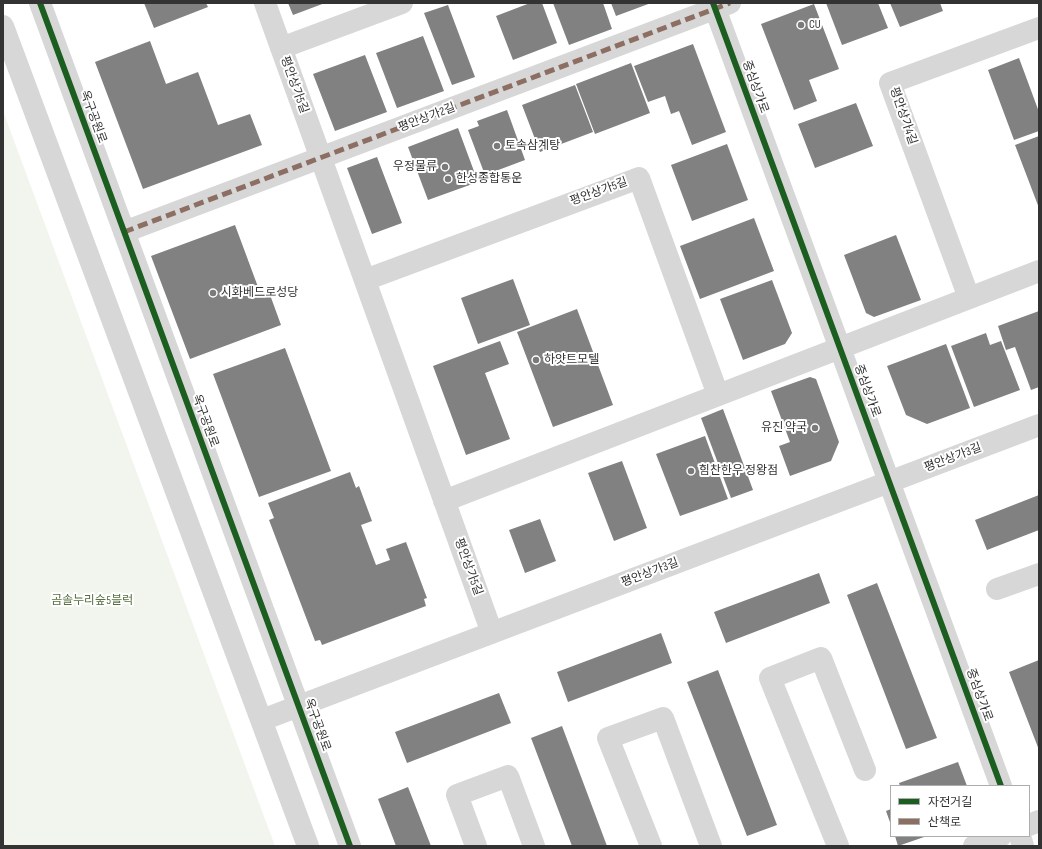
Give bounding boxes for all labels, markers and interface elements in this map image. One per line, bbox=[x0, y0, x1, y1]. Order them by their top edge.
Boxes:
place label: CU bbox=[809, 18, 821, 32]
marker: CU bbox=[796, 20, 806, 30]
street label: 평안상가5길 bbox=[277, 54, 311, 116]
street label: 중심상가로 bbox=[739, 59, 771, 115]
street label: 평안상가4길 bbox=[886, 85, 920, 147]
street label: 옥구공원로 bbox=[77, 89, 109, 145]
street label: 평안상가2길 bbox=[396, 101, 458, 135]
place label: 토속삼계탕 bbox=[505, 139, 560, 153]
marker: 토속삼계탕 bbox=[492, 141, 502, 151]
place label: 우정물류 bbox=[393, 160, 437, 174]
marker: 우정물류 bbox=[440, 162, 450, 172]
place label: 한성종합통운 bbox=[456, 172, 522, 186]
marker: 한성종합통운 bbox=[443, 174, 453, 184]
street label: 평안상가5길 bbox=[568, 175, 630, 209]
place label: 시화베드로성당 bbox=[221, 286, 298, 300]
marker: 시화베드로성당 bbox=[208, 288, 218, 298]
place label: 하얏트모텔 bbox=[544, 353, 599, 367]
marker: 하얏트모텔 bbox=[531, 355, 541, 365]
street label: 중심상가로 bbox=[851, 363, 883, 419]
street label: 옥구공원로 bbox=[189, 393, 221, 449]
place label: 유진 약국 bbox=[761, 421, 807, 435]
marker: 유진 약국 bbox=[810, 423, 820, 433]
street label: 평안상가3길 bbox=[922, 440, 984, 476]
place label: 힘찬한우 정왕점 bbox=[699, 464, 778, 478]
marker: 힘찬한우 정왕점 bbox=[686, 466, 696, 476]
street label: 평안상가5길 bbox=[451, 536, 485, 598]
street label: 평안상가3길 bbox=[619, 555, 681, 591]
park label: 곰솔누리숲5블럭 bbox=[51, 594, 133, 608]
street label: 중심상가로 bbox=[963, 667, 995, 723]
street label: 옥구공원로 bbox=[301, 697, 333, 753]
legend bbox=[890, 785, 1030, 837]
text: 자전거길 bbox=[928, 795, 972, 810]
text: 산책로 bbox=[928, 815, 961, 830]

